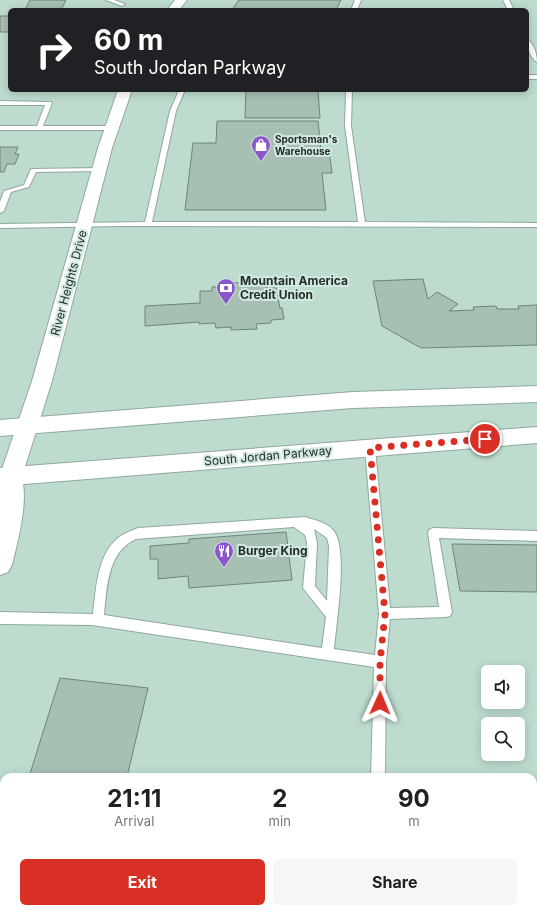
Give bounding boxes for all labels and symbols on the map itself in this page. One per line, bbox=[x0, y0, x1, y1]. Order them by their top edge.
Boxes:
place label: Sportsman's Warehouse bbox=[275, 133, 338, 157]
shop icon: Sportsman's Warehouse bbox=[250, 134, 272, 162]
street label: River Heights Drive bbox=[47, 228, 90, 337]
place label: Mountain America Credit Union bbox=[240, 273, 348, 302]
bank icon: Mountain America Credit Union bbox=[215, 277, 237, 305]
pin bbox=[468, 422, 502, 456]
street label: South Jordan Parkway bbox=[203, 442, 333, 469]
restaurant icon: Burger King bbox=[213, 540, 235, 568]
place label: Burger King bbox=[238, 543, 308, 558]
position arrow bbox=[359, 682, 401, 724]

